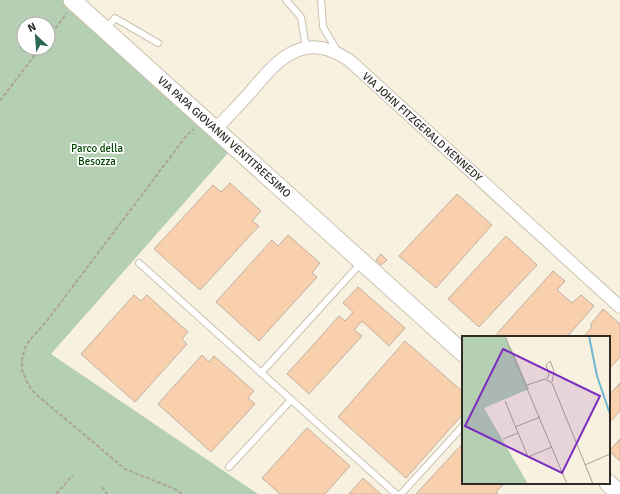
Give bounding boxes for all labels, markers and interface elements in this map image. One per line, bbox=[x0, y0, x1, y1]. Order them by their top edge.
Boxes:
north arrow bbox=[16, 16, 56, 56]
text: N bbox=[26, 20, 38, 35]
street label: VIA JOHN FITZGERALD KENNEDY bbox=[359, 70, 485, 185]
street label: VIA PAPA GIOVANNI VENTITREESIMO bbox=[155, 74, 293, 200]
park label: Parco della Besozza bbox=[71, 142, 123, 168]
inset map bbox=[462, 336, 610, 484]

